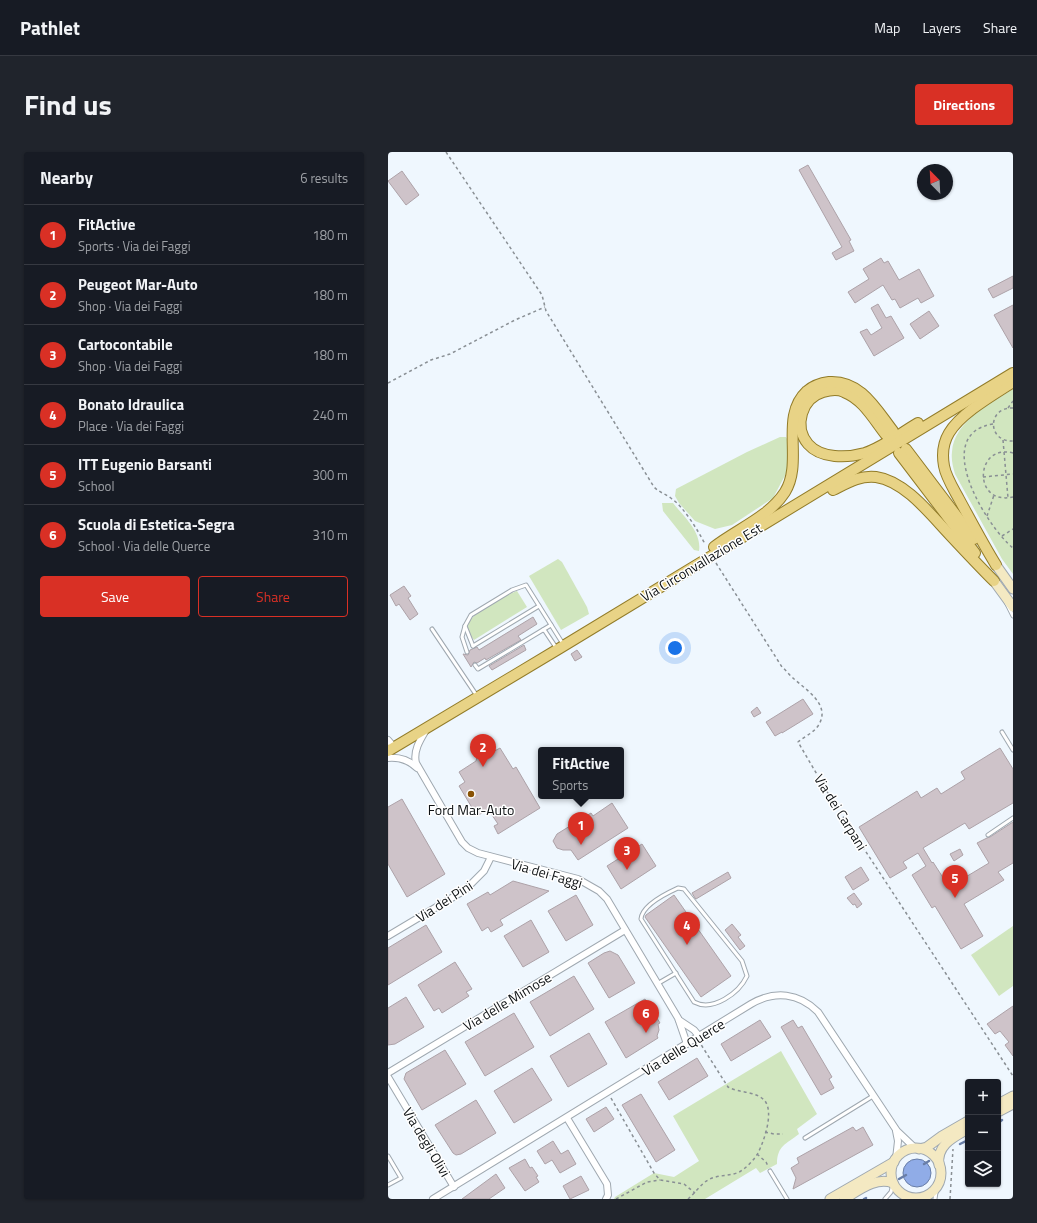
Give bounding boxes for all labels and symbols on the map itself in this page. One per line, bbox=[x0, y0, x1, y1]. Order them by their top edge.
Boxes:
north arrow bbox=[917, 164, 953, 200]
street label: Via Circonvallazione Est bbox=[636, 517, 766, 607]
your location bbox=[665, 638, 685, 658]
pin: 2 bbox=[470, 734, 496, 767]
street label: Via dei Carpani bbox=[809, 770, 873, 854]
marker: Ford Mar-Auto bbox=[466, 789, 476, 799]
place label: Ford Mar-Auto bbox=[428, 799, 514, 820]
pin: 1 bbox=[568, 812, 594, 845]
pin: 3 bbox=[614, 837, 640, 870]
street label: Via dei Faggi bbox=[509, 853, 585, 893]
pin: 5 bbox=[942, 865, 968, 898]
street label: Via dei Pini bbox=[411, 875, 477, 927]
pin: 4 bbox=[674, 912, 700, 945]
street label: Via delle Mimose bbox=[459, 966, 555, 1036]
pin: 6 bbox=[633, 1000, 659, 1033]
street label: Via delle Querce bbox=[638, 1013, 728, 1081]
street label: Via degli Olivi bbox=[398, 1103, 456, 1181]

